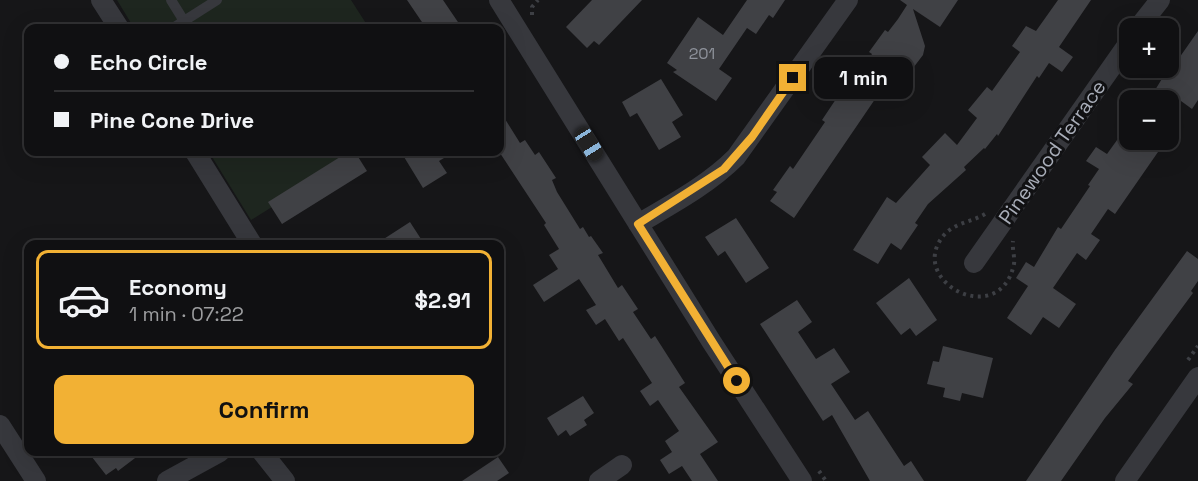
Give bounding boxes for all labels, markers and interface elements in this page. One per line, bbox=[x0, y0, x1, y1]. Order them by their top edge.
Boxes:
map controls bbox=[1119, 18, 1179, 150]
button: + bbox=[1119, 18, 1179, 78]
house number: 201 bbox=[689, 43, 715, 64]
text: Echo Circle bbox=[90, 48, 207, 76]
callout: 1 min bbox=[814, 57, 913, 99]
route end bbox=[779, 64, 806, 91]
text: 1 min bbox=[839, 65, 888, 91]
street label: Pinewood Terrace bbox=[993, 75, 1111, 229]
button: − bbox=[1119, 90, 1179, 150]
text: Pine Cone Drive bbox=[90, 106, 254, 134]
car bbox=[572, 124, 606, 164]
icon: car bbox=[57, 273, 111, 327]
text: Economy bbox=[129, 273, 227, 301]
text: $2.91 bbox=[415, 286, 471, 314]
text: 1 min · 07:22 bbox=[129, 301, 244, 327]
route start bbox=[723, 367, 750, 394]
button: Confirm bbox=[54, 375, 474, 444]

